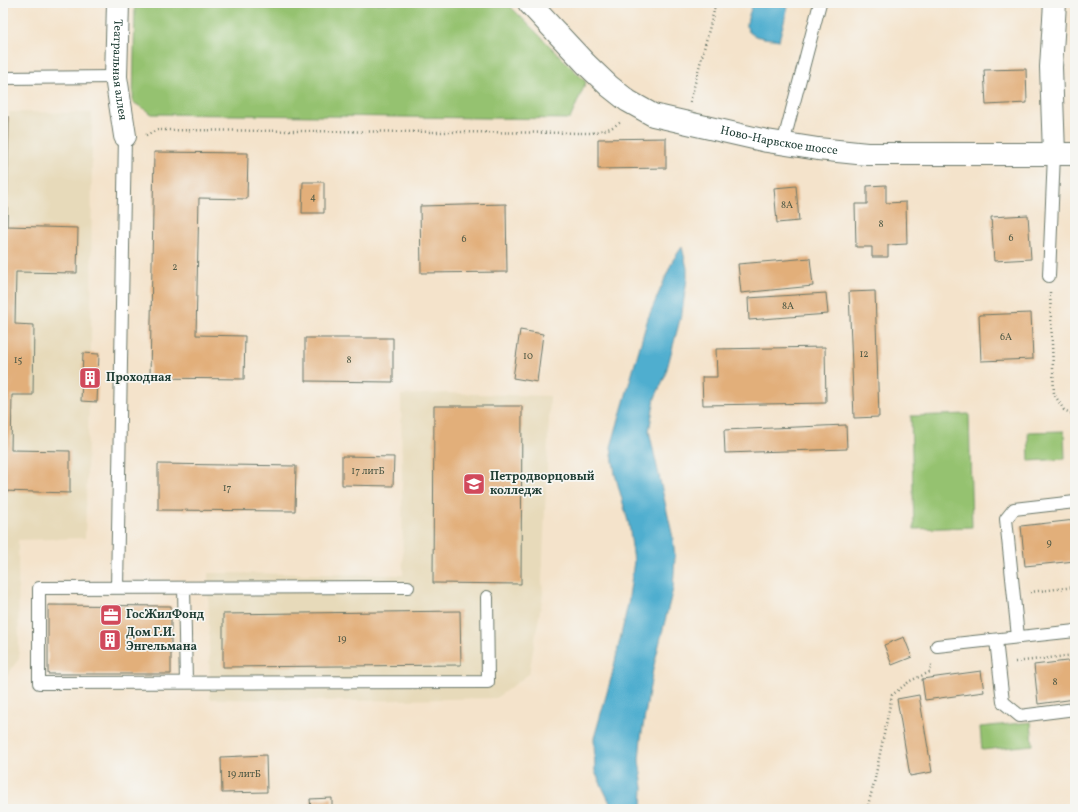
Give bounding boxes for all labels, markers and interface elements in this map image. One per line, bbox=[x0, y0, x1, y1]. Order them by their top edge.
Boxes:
street label: Театральная аллея bbox=[108, 19, 131, 122]
street label: Ново-Нарвское шоссе bbox=[719, 123, 839, 159]
house number: 4 bbox=[310, 190, 316, 204]
house number: 8А bbox=[781, 198, 793, 212]
house number: 8 bbox=[878, 217, 884, 231]
house number: 6 bbox=[1008, 231, 1014, 245]
house number: 6 bbox=[461, 232, 467, 246]
house number: 2 bbox=[172, 260, 178, 274]
house number: 8А bbox=[782, 299, 794, 313]
house number: 6А bbox=[1000, 330, 1012, 344]
house number: 12 bbox=[859, 347, 869, 361]
house number: 10 bbox=[523, 349, 533, 363]
house number: 15 bbox=[14, 353, 23, 367]
house number: 8 bbox=[346, 353, 352, 367]
building icon: Проходная bbox=[77, 365, 103, 391]
place label: Проходная bbox=[106, 370, 172, 386]
house number: 17 литБ bbox=[351, 464, 385, 478]
place label: Петродворцовый колледж bbox=[490, 469, 595, 499]
school or university icon: Петродворцовый колледж bbox=[461, 471, 487, 497]
house number: 17 bbox=[223, 481, 232, 495]
house number: 9 bbox=[1046, 536, 1052, 550]
office icon: ГосЖилФонд bbox=[98, 602, 124, 628]
place label: ГосЖилФонд bbox=[126, 607, 205, 623]
place label: Дом Г.И. Энгельмана bbox=[126, 625, 197, 655]
building icon: Дом Г.И. Энгельмана bbox=[97, 627, 123, 653]
house number: 19 bbox=[337, 632, 347, 646]
house number: 8 bbox=[1052, 675, 1058, 689]
house number: 19 литБ bbox=[227, 767, 261, 781]

